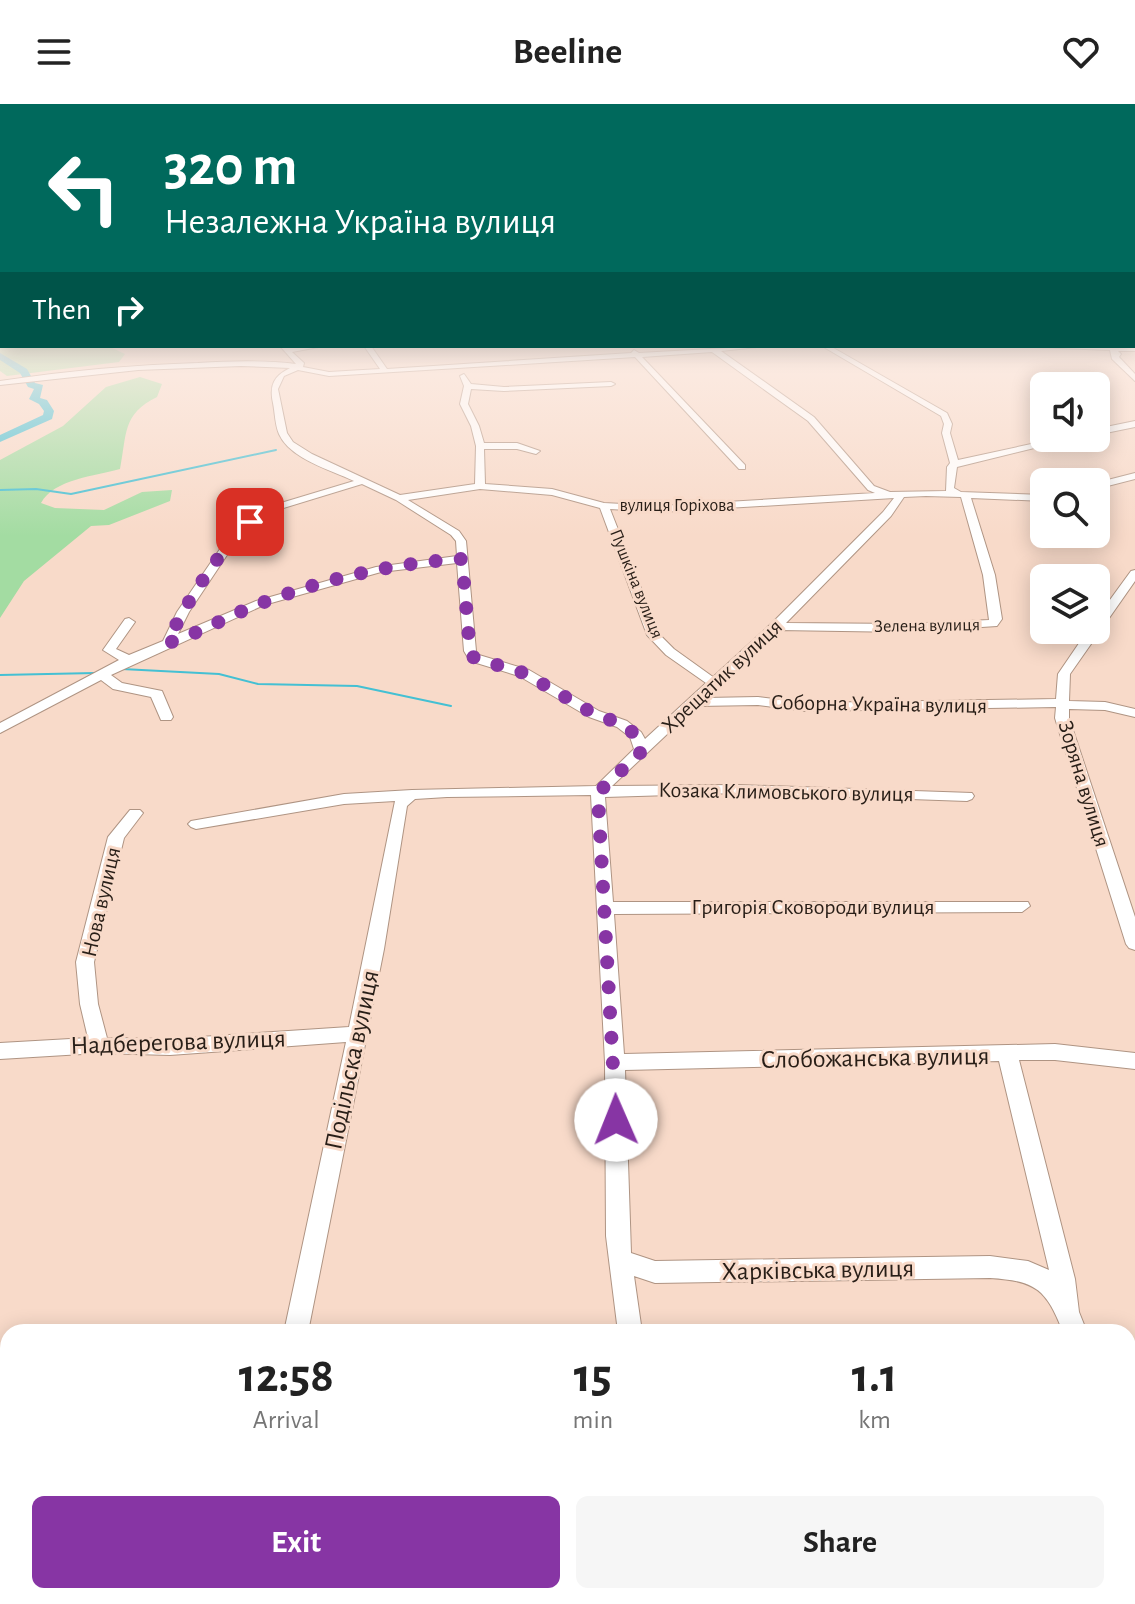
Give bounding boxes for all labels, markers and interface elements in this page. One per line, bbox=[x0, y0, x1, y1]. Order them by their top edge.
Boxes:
icon: menu bbox=[32, 30, 76, 74]
icon: heart bbox=[1059, 30, 1103, 74]
text: Beeline bbox=[513, 34, 622, 70]
icon: left bbox=[32, 136, 136, 240]
text: 320 m bbox=[164, 139, 297, 195]
text: Незалежна Україна вулиця bbox=[164, 204, 556, 240]
icon: right bbox=[107, 288, 151, 332]
text: Then bbox=[32, 295, 91, 325]
map controls bbox=[1030, 372, 1110, 644]
button: sound bbox=[1030, 372, 1110, 452]
button: search bbox=[1030, 468, 1110, 548]
pin bbox=[216, 488, 284, 556]
street label: вулиця Горіхова bbox=[619, 497, 735, 515]
icon: arrive bbox=[228, 500, 272, 544]
street label: Пушкіна вулиця bbox=[606, 527, 666, 641]
button: layers bbox=[1030, 564, 1110, 644]
street label: Хрещатик вулиця bbox=[658, 615, 786, 737]
street label: Зелена вулиця bbox=[874, 616, 980, 636]
street label: Соборна Україна вулиця bbox=[771, 691, 987, 717]
street label: Зоряна вулиця bbox=[1054, 718, 1114, 850]
street label: Козака Климовського вулиця bbox=[658, 779, 914, 805]
street label: Нова вулиця bbox=[78, 845, 124, 959]
street label: Григорія Сковороди вулиця bbox=[691, 896, 935, 918]
street label: Подільска вулиця bbox=[320, 968, 384, 1152]
street label: Надберегова вулиця bbox=[70, 1025, 286, 1059]
street label: Слобожанська вулиця bbox=[760, 1043, 990, 1073]
position arrow bbox=[574, 1078, 658, 1162]
street label: Харківська вулиця bbox=[721, 1255, 915, 1285]
text: 12:58 bbox=[239, 1353, 334, 1401]
text: 15 bbox=[574, 1353, 612, 1401]
text: 1.1 bbox=[852, 1353, 897, 1401]
text: Arrival bbox=[253, 1407, 320, 1433]
text: min bbox=[573, 1407, 613, 1433]
text: km bbox=[858, 1407, 891, 1433]
button: Exit bbox=[32, 1496, 560, 1588]
button: Share bbox=[576, 1496, 1104, 1588]

